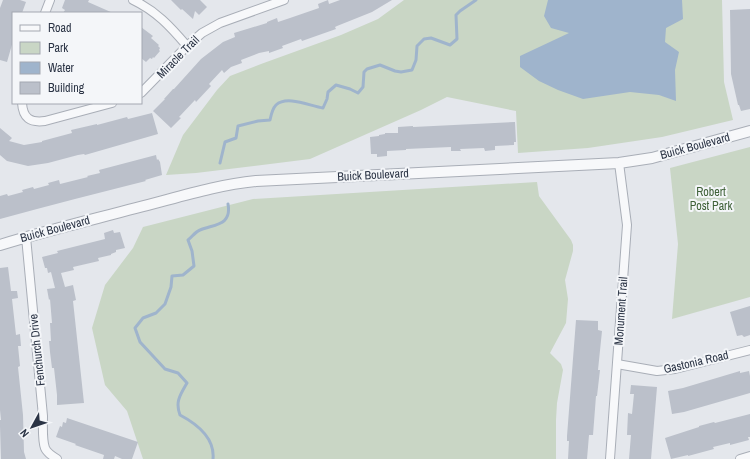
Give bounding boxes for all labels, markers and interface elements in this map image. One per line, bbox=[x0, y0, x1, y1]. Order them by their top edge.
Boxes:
legend bbox=[12, 12, 142, 104]
text: Road bbox=[48, 20, 72, 36]
street label: Miracle Trail bbox=[153, 32, 203, 82]
text: Park bbox=[48, 40, 68, 56]
text: Water bbox=[48, 60, 75, 76]
text: Building bbox=[48, 80, 85, 96]
street label: Buick Boulevard bbox=[658, 129, 732, 163]
street label: Buick Boulevard bbox=[337, 165, 409, 185]
park label: Robert Post Park bbox=[690, 184, 732, 214]
street label: Buick Boulevard bbox=[18, 212, 92, 246]
street label: Monument Trail bbox=[611, 276, 631, 346]
street label: Fenchurch Drive bbox=[25, 313, 49, 387]
street label: Gastonia Road bbox=[662, 347, 730, 377]
north arrow bbox=[12, 407, 52, 447]
text: N bbox=[17, 426, 32, 440]

